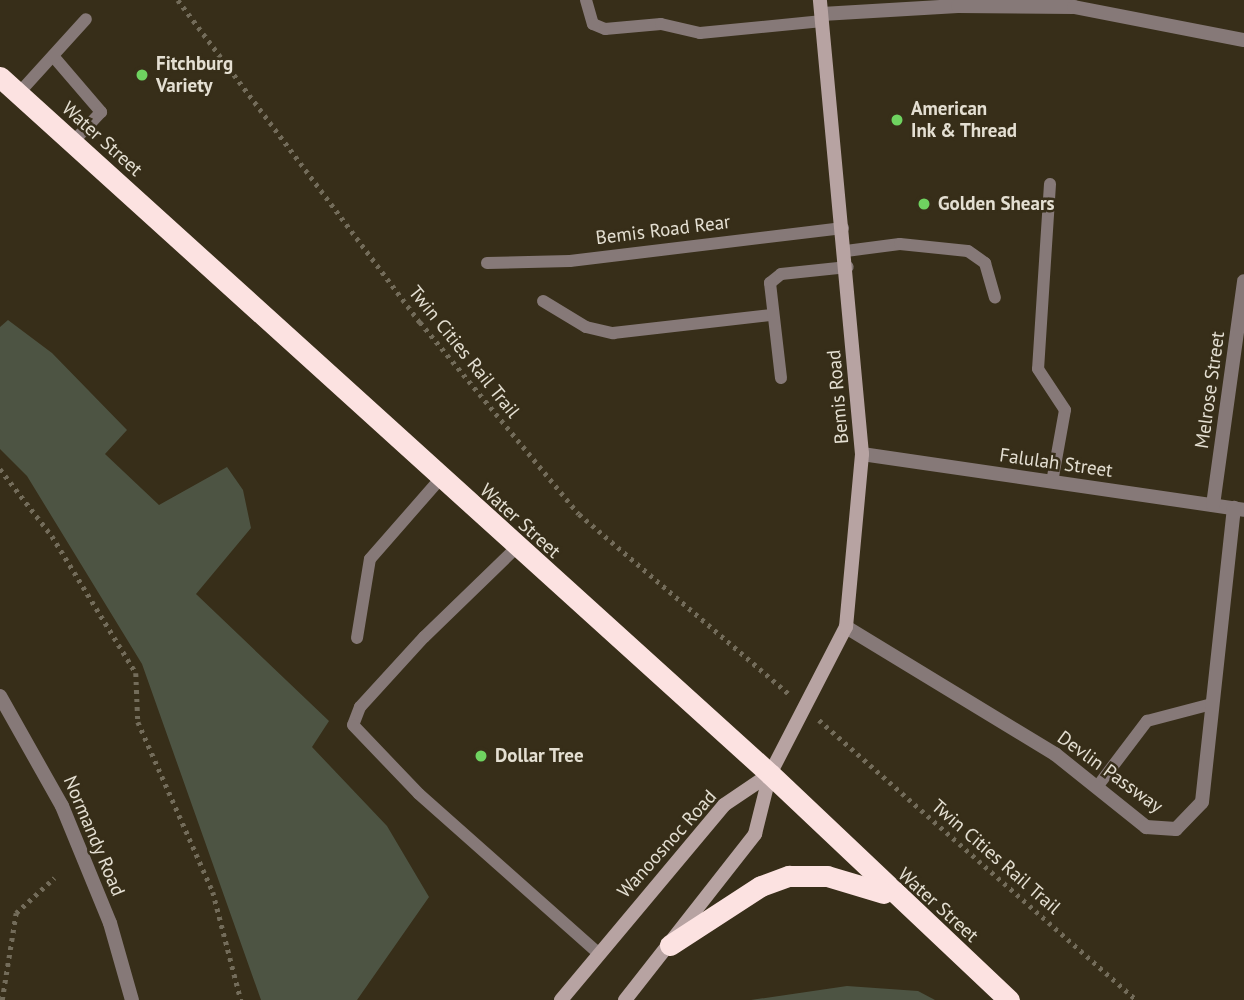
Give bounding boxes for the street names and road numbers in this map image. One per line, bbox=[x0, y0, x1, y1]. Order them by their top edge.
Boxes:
street label: Water Street bbox=[57, 97, 147, 181]
street label: Bemis Road Rear bbox=[594, 210, 732, 250]
street label: Twin Cities Rail Trail bbox=[403, 281, 525, 423]
street label: Melrose Street bbox=[1190, 330, 1230, 450]
street label: Bemis Road bbox=[823, 349, 853, 445]
street label: Falulah Street bbox=[998, 444, 1114, 482]
street label: Water Street bbox=[475, 479, 565, 563]
street label: Devlin Passway bbox=[1053, 726, 1167, 818]
street label: Normandy Road bbox=[58, 772, 130, 900]
street label: Wanoosnoc Road bbox=[612, 785, 722, 903]
street label: Twin Cities Rail Trail bbox=[927, 795, 1065, 919]
street label: Water Street bbox=[893, 863, 983, 947]

